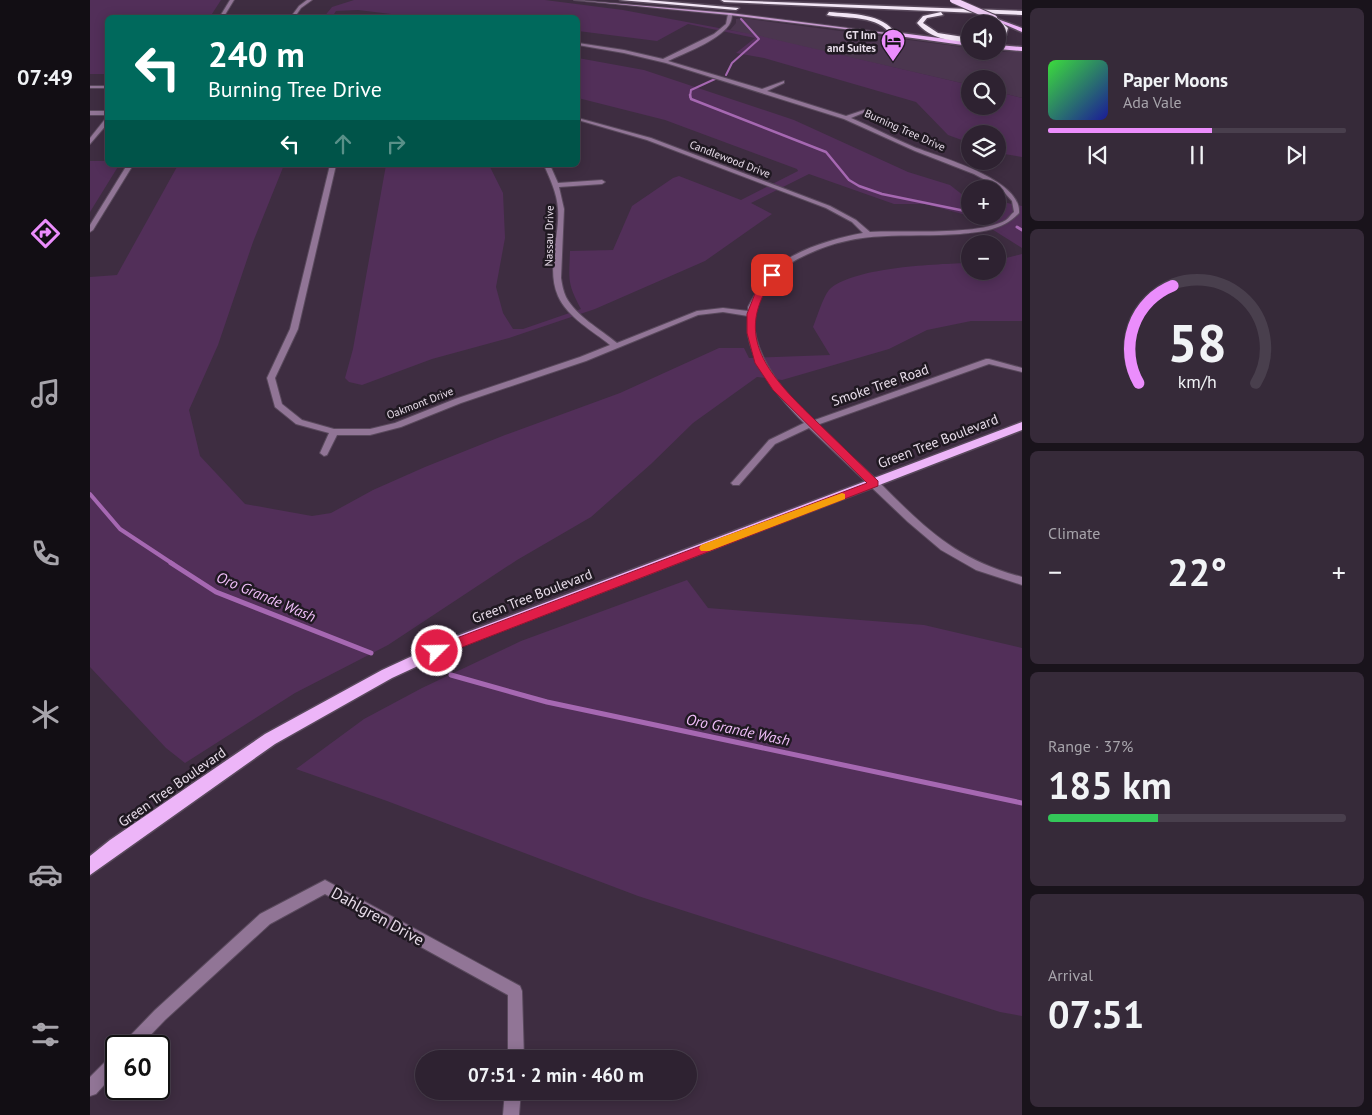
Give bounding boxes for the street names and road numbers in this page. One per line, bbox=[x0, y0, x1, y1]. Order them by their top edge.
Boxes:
street label: Burning Tree Drive bbox=[862, 106, 948, 154]
street label: Candlewood Drive bbox=[688, 137, 773, 181]
street label: Nassau Drive bbox=[541, 205, 557, 267]
street label: Smoke Tree Road bbox=[829, 360, 931, 410]
street label: Oakmont Drive bbox=[385, 384, 456, 422]
street label: Green Tree Boulevard bbox=[875, 410, 1001, 472]
street label: Green Tree Boulevard bbox=[469, 565, 595, 627]
street label: Green Tree Boulevard bbox=[115, 743, 229, 831]
street label: Dahlgren Drive bbox=[328, 882, 428, 950]

